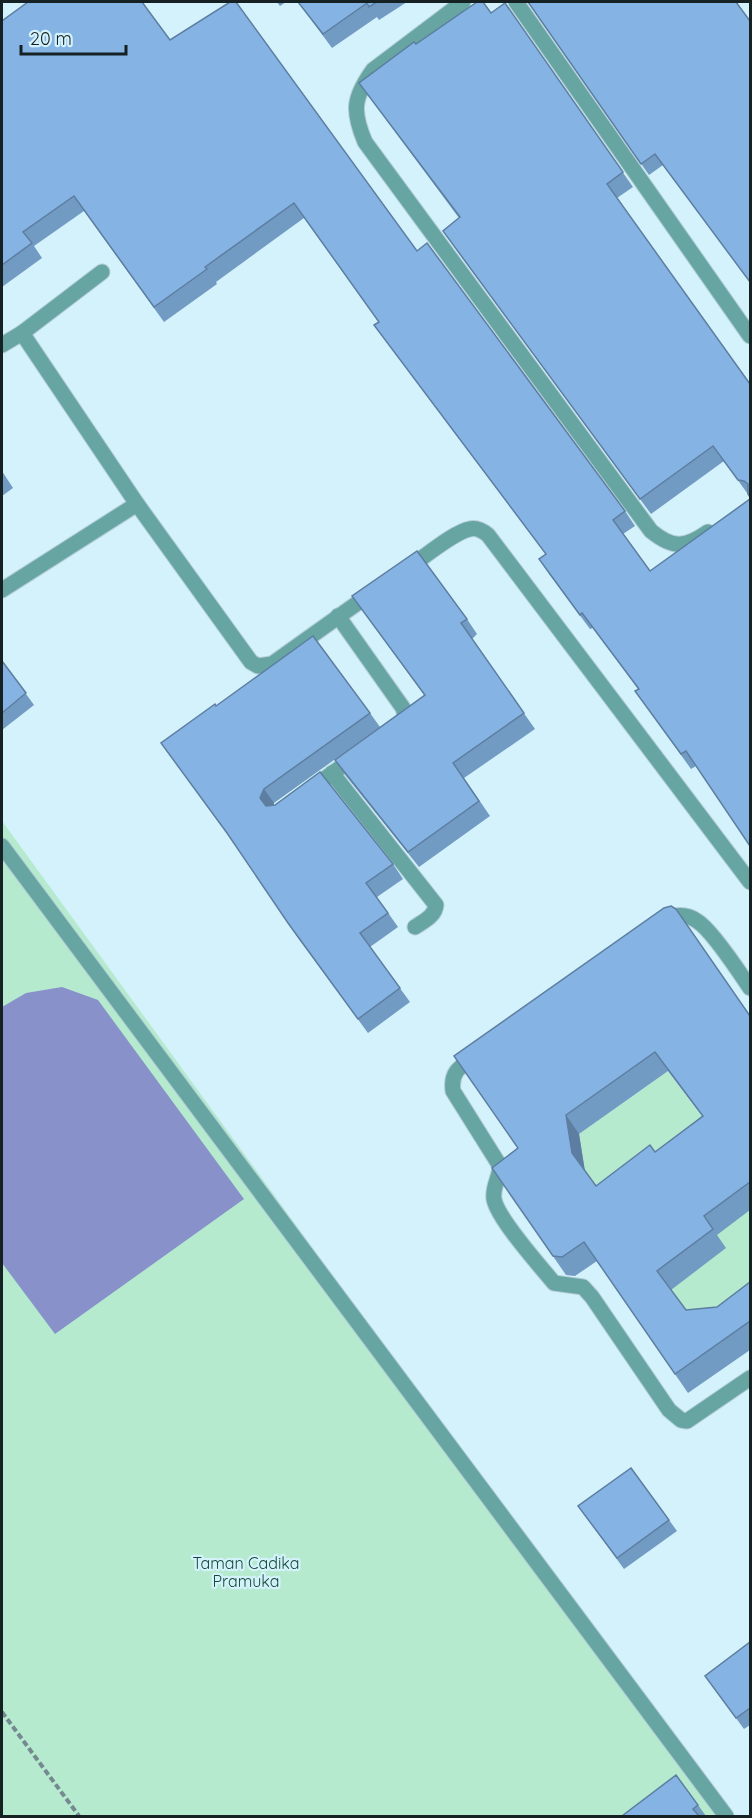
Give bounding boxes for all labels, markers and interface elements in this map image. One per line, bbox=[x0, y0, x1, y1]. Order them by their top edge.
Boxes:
scale bar bbox=[21, 18, 126, 56]
text: 20 m bbox=[30, 27, 72, 50]
park label: Taman Cadika Pramuka bbox=[192, 1553, 300, 1591]

